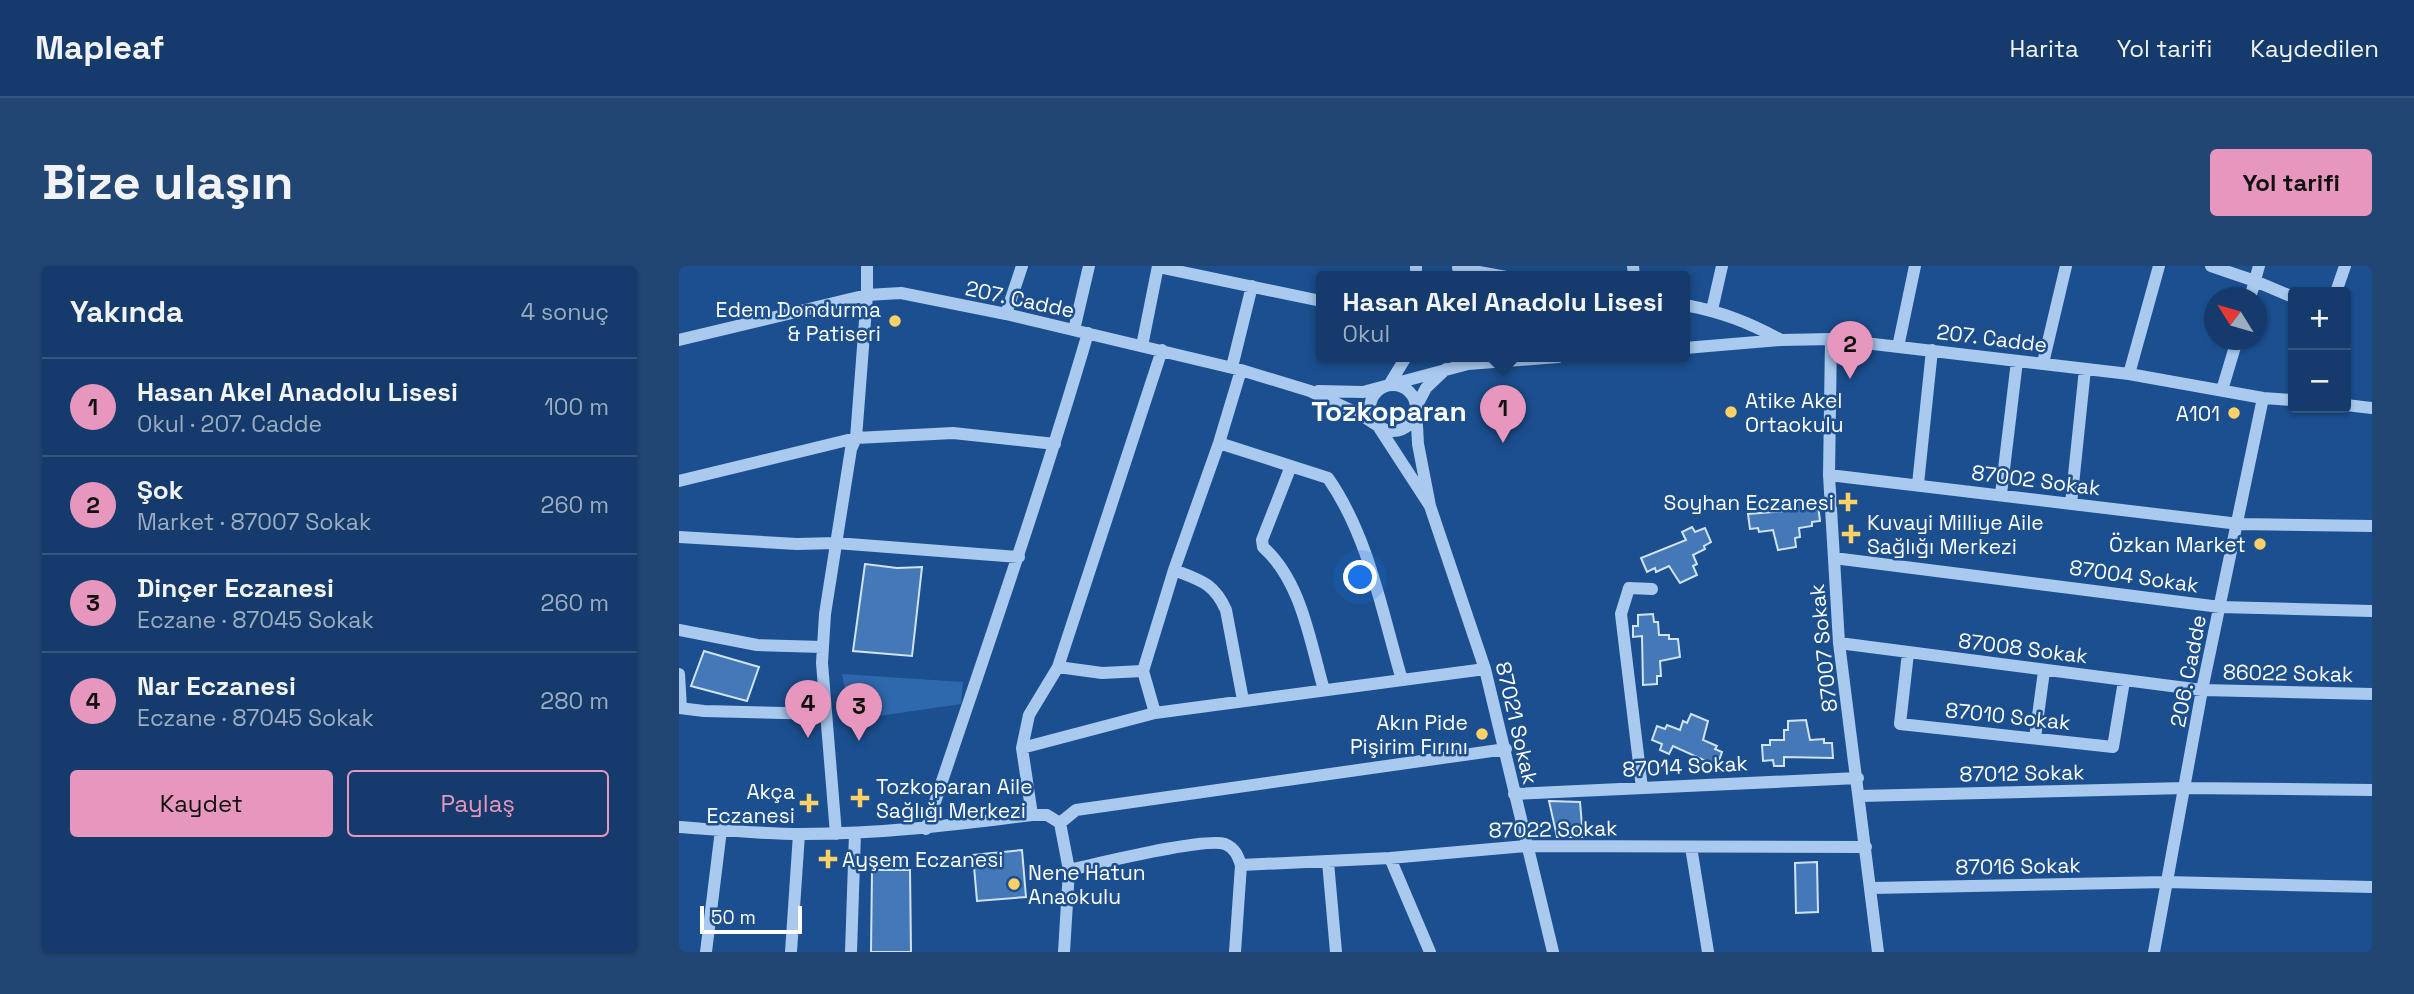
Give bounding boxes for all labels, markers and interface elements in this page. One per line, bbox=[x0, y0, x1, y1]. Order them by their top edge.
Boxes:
text: Mapleaf bbox=[35, 27, 164, 69]
text: Harita bbox=[2009, 33, 2079, 64]
text: Yol tarifi bbox=[2117, 33, 2212, 64]
text: Kaydedilen bbox=[2250, 33, 2379, 64]
button: Yol tarifi bbox=[2210, 149, 2372, 216]
text: Bize ulaşın bbox=[42, 151, 294, 213]
popup bbox=[1316, 271, 1690, 362]
street label: 207. Cadde bbox=[963, 274, 1077, 324]
text: Hasan Akel Anadolu Lisesi bbox=[1343, 285, 1663, 319]
north arrow bbox=[2204, 287, 2267, 350]
map controls bbox=[2288, 287, 2351, 413]
button: + bbox=[2288, 287, 2351, 350]
text: Yakında bbox=[70, 292, 183, 331]
place label: Edem Dondurma & Patiseri bbox=[716, 296, 881, 347]
text: 4 sonuç bbox=[521, 297, 609, 327]
marker: Edem Dondurma & Patiseri bbox=[887, 313, 903, 329]
street label: 207. Cadde bbox=[1935, 318, 2049, 358]
text: Okul bbox=[1343, 319, 1390, 349]
pin: 2 bbox=[1827, 321, 1873, 379]
button: − bbox=[2288, 350, 2351, 413]
text: Hasan Akel Anadolu Lisesi bbox=[137, 375, 458, 409]
pin: 1 bbox=[1480, 385, 1526, 443]
place label: Atike Akel Ortaokulu bbox=[1745, 387, 1843, 438]
text: 1 bbox=[88, 392, 98, 422]
text: 100 m bbox=[544, 392, 609, 422]
district label: Tozkoparan bbox=[1311, 393, 1467, 429]
place label: A101 bbox=[2176, 400, 2220, 427]
marker: Atike Akel Ortaokulu bbox=[1723, 404, 1739, 420]
marker: A101 bbox=[2226, 405, 2242, 421]
text: Okul · 207. Cadde bbox=[137, 409, 322, 439]
street label: 87002 Sokak bbox=[1970, 459, 2102, 501]
text: Şok bbox=[137, 473, 183, 507]
place label: Soyhan Eczanesi bbox=[1664, 489, 1834, 516]
text: 2 bbox=[86, 490, 100, 520]
text: 260 m bbox=[541, 490, 609, 520]
marker: Soyhan Eczanesi bbox=[1840, 494, 1856, 510]
text: Market · 87007 Sokak bbox=[137, 507, 371, 537]
place label: Kuvayi Milliye Aile Sağlığı Merkezi bbox=[1867, 509, 2044, 560]
marker: Kuvayi Milliye Aile Sağlığı Merkezi bbox=[1841, 524, 1861, 544]
place label: Özkan Market bbox=[2109, 531, 2246, 558]
marker: Özkan Market bbox=[2252, 536, 2268, 552]
street label: 87004 Sokak bbox=[2068, 554, 2200, 598]
your location bbox=[1343, 560, 1377, 594]
text: Dinçer Eczanesi bbox=[137, 571, 334, 605]
street label: 87007 Sokak bbox=[1803, 583, 1843, 713]
text: 3 bbox=[86, 588, 100, 618]
text: 260 m bbox=[541, 588, 609, 618]
text: Eczane · 87045 Sokak bbox=[137, 605, 374, 635]
street label: 206. Cadde bbox=[2164, 613, 2212, 729]
street label: 87008 Sokak bbox=[1957, 627, 2089, 669]
street label: 86022 Sokak bbox=[2223, 658, 2353, 688]
street label: 87021 Sokak bbox=[1490, 659, 1544, 787]
text: Nar Eczanesi bbox=[137, 669, 296, 703]
pin: 4 bbox=[785, 680, 831, 738]
pin: 3 bbox=[836, 683, 882, 741]
text: 4 bbox=[86, 686, 100, 716]
text: 280 m bbox=[540, 686, 609, 716]
street label: 87010 Sokak bbox=[1944, 696, 2072, 736]
text: Eczane · 87045 Sokak bbox=[137, 703, 374, 733]
place label: Akın Pide Pişirim Fırını bbox=[1350, 709, 1468, 760]
marker: Akın Pide Pişirim Fırını bbox=[1474, 726, 1490, 742]
street label: 87014 Sokak bbox=[1622, 749, 1748, 783]
street label: 87012 Sokak bbox=[1959, 758, 2085, 788]
button: Kaydet bbox=[70, 770, 333, 837]
button: Paylaş bbox=[347, 770, 609, 837]
place label: Tozkoparan Aile Sağlığı Merkezi bbox=[876, 773, 1033, 824]
place label: Akça Eczanesi bbox=[707, 778, 795, 829]
marker: Tozkoparan Aile Sağlığı Merkezi bbox=[850, 788, 870, 808]
marker: Akça Eczanesi bbox=[801, 795, 817, 811]
street label: 87022 Sokak bbox=[1488, 814, 1618, 844]
place label: Ayşem Eczanesi bbox=[842, 846, 1004, 873]
marker: Ayşem Eczanesi bbox=[820, 851, 836, 867]
street label: 87016 Sokak bbox=[1955, 851, 2081, 881]
place label: Nene Hatun Anaokulu bbox=[1028, 859, 1146, 910]
marker: Nene Hatun Anaokulu bbox=[1006, 876, 1022, 892]
scale bar bbox=[700, 903, 801, 935]
text: 50 m bbox=[711, 905, 756, 930]

